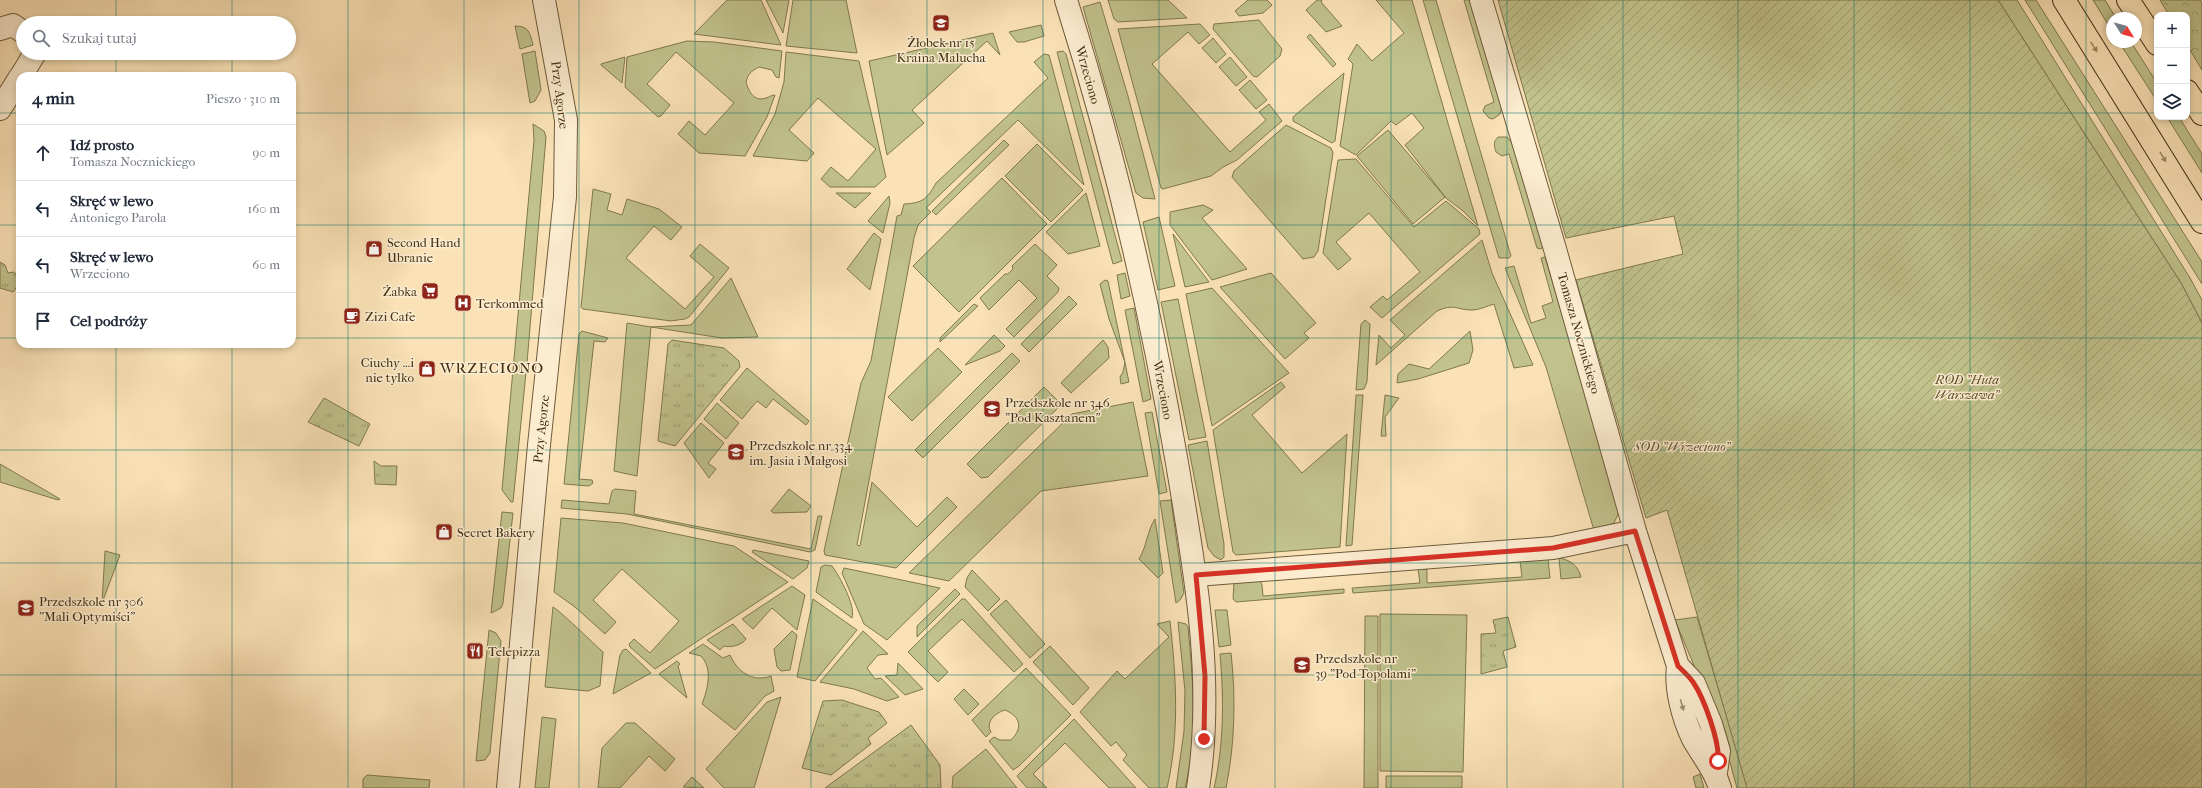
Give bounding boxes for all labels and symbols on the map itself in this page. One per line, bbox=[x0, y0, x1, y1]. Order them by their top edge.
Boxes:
north arrow bbox=[2106, 12, 2142, 48]
school or university icon: Żłobek nr 15 Kraina Malucha bbox=[931, 13, 951, 33]
place label: Żłobek nr 15 Kraina Malucha bbox=[897, 35, 986, 65]
one-way arrow bbox=[2090, 41, 2097, 53]
street label: Wrzeciono bbox=[1072, 43, 1104, 106]
street label: Przy Agorze bbox=[548, 60, 572, 130]
one-way arrow bbox=[2159, 152, 2166, 163]
place label: Second Hand Ubranie bbox=[387, 235, 462, 265]
shop icon: Second Hand Ubranie bbox=[364, 239, 384, 259]
street label: Tomasza Nocznickiego bbox=[1555, 271, 1604, 396]
supermarket icon: Żabka bbox=[420, 281, 440, 301]
place label: Żabka bbox=[383, 284, 418, 299]
hospital icon: Terkommed bbox=[453, 293, 473, 313]
place label: Terkommed bbox=[476, 296, 545, 311]
cafe icon: Zizi Cafe bbox=[342, 306, 362, 326]
place label: Zizi Cafe bbox=[365, 309, 416, 324]
place label: Ciuchy ...i nie tylko bbox=[361, 355, 414, 385]
street label: Wrzeciono bbox=[1150, 358, 1176, 421]
shop icon: Ciuchy ...i nie tylko bbox=[417, 359, 437, 379]
district label: WRZECIONO bbox=[439, 359, 544, 377]
park label: ROD "Huta Warszawa" bbox=[1934, 372, 2000, 402]
street label: Przy Agorze bbox=[530, 394, 552, 464]
place label: Przedszkole nr 346 "Pod Kasztanem" bbox=[1005, 395, 1111, 425]
school or university icon: Przedszkole nr 346 "Pod Kasztanem" bbox=[982, 399, 1002, 419]
place label: Przedszkole nr 334 im. Jasia i Małgosi bbox=[749, 438, 852, 468]
park label: SOD "Wrzeciono" bbox=[1633, 439, 1731, 454]
school or university icon: Przedszkole nr 334 im. Jasia i Małgosi bbox=[726, 442, 746, 462]
shop icon: Secret Bakery bbox=[434, 522, 454, 542]
place label: Secret Bakery bbox=[457, 525, 536, 540]
place label: Przedszkole nr 306 "Mali Optymiści" bbox=[39, 594, 144, 624]
school or university icon: Przedszkole nr 306 "Mali Optymiści" bbox=[16, 598, 36, 618]
restaurant icon: Telepizza bbox=[465, 641, 485, 661]
place label: Telepizza bbox=[488, 644, 541, 659]
place label: Przedszkole nr 39 "Pod Topolami" bbox=[1315, 651, 1416, 681]
school or university icon: Przedszkole nr 39 "Pod Topolami" bbox=[1292, 655, 1312, 675]
one-way arrow bbox=[1679, 699, 1685, 711]
route end bbox=[1195, 730, 1213, 748]
route start bbox=[1709, 752, 1727, 770]

